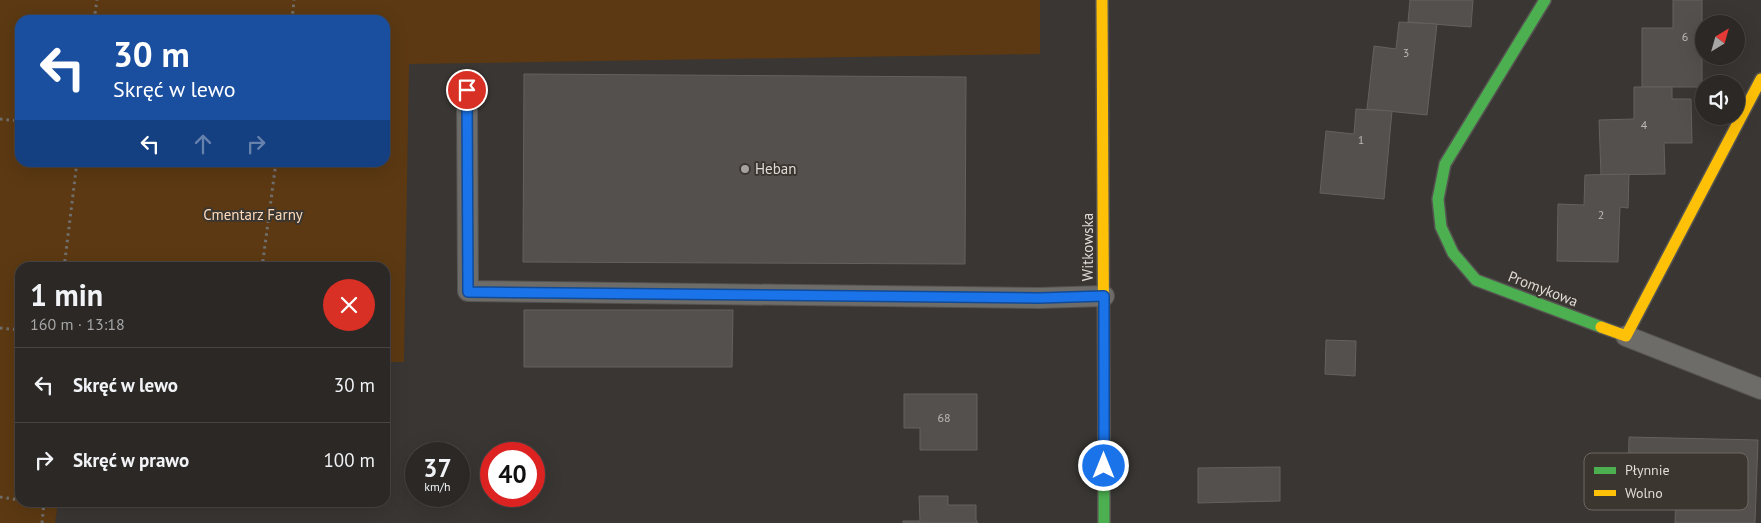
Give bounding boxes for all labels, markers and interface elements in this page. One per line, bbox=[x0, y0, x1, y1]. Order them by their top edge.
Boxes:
north arrow bbox=[1695, 15, 1745, 65]
map controls bbox=[1695, 15, 1745, 125]
house number: 6 bbox=[1682, 29, 1688, 44]
text: 30 m bbox=[113, 31, 190, 77]
icon: left bbox=[30, 35, 95, 100]
house number: 3 bbox=[1403, 45, 1409, 60]
pin bbox=[446, 69, 488, 111]
text: Skręć w lewo bbox=[113, 75, 236, 103]
button: sound bbox=[1695, 75, 1745, 125]
icon: arrive bbox=[453, 76, 481, 104]
house number: 4 bbox=[1641, 117, 1648, 132]
icon: left bbox=[136, 130, 164, 158]
icon: ahead bbox=[189, 130, 217, 158]
icon: right bbox=[242, 130, 270, 158]
house number: 1 bbox=[1358, 132, 1364, 147]
place label: Heban bbox=[755, 159, 796, 178]
marker: Heban bbox=[739, 163, 751, 175]
park label: Cmentarz Farny bbox=[203, 205, 303, 224]
house number: 2 bbox=[1598, 207, 1604, 222]
street label: Witkowska bbox=[1078, 213, 1097, 281]
street label: Promykowa bbox=[1505, 266, 1581, 311]
text: 1 min bbox=[30, 275, 103, 314]
button: close bbox=[323, 279, 375, 331]
text: 160 m · 13:18 bbox=[30, 314, 125, 334]
icon: left bbox=[30, 371, 58, 399]
text: Skręć w lewo bbox=[73, 373, 178, 397]
text: 30 m bbox=[334, 373, 375, 397]
house number: 68 bbox=[937, 410, 951, 425]
position arrow bbox=[1077, 439, 1129, 491]
speed limit sign: 40 bbox=[480, 442, 545, 507]
icon: right bbox=[30, 446, 58, 474]
text: Skręć w prawo bbox=[73, 448, 189, 472]
text: 100 m bbox=[323, 448, 375, 472]
text: 37 bbox=[423, 452, 452, 484]
legend bbox=[1584, 453, 1748, 510]
text: Płynnie bbox=[1625, 461, 1670, 479]
text: km/h bbox=[424, 479, 451, 494]
text: Wolno bbox=[1625, 484, 1663, 502]

